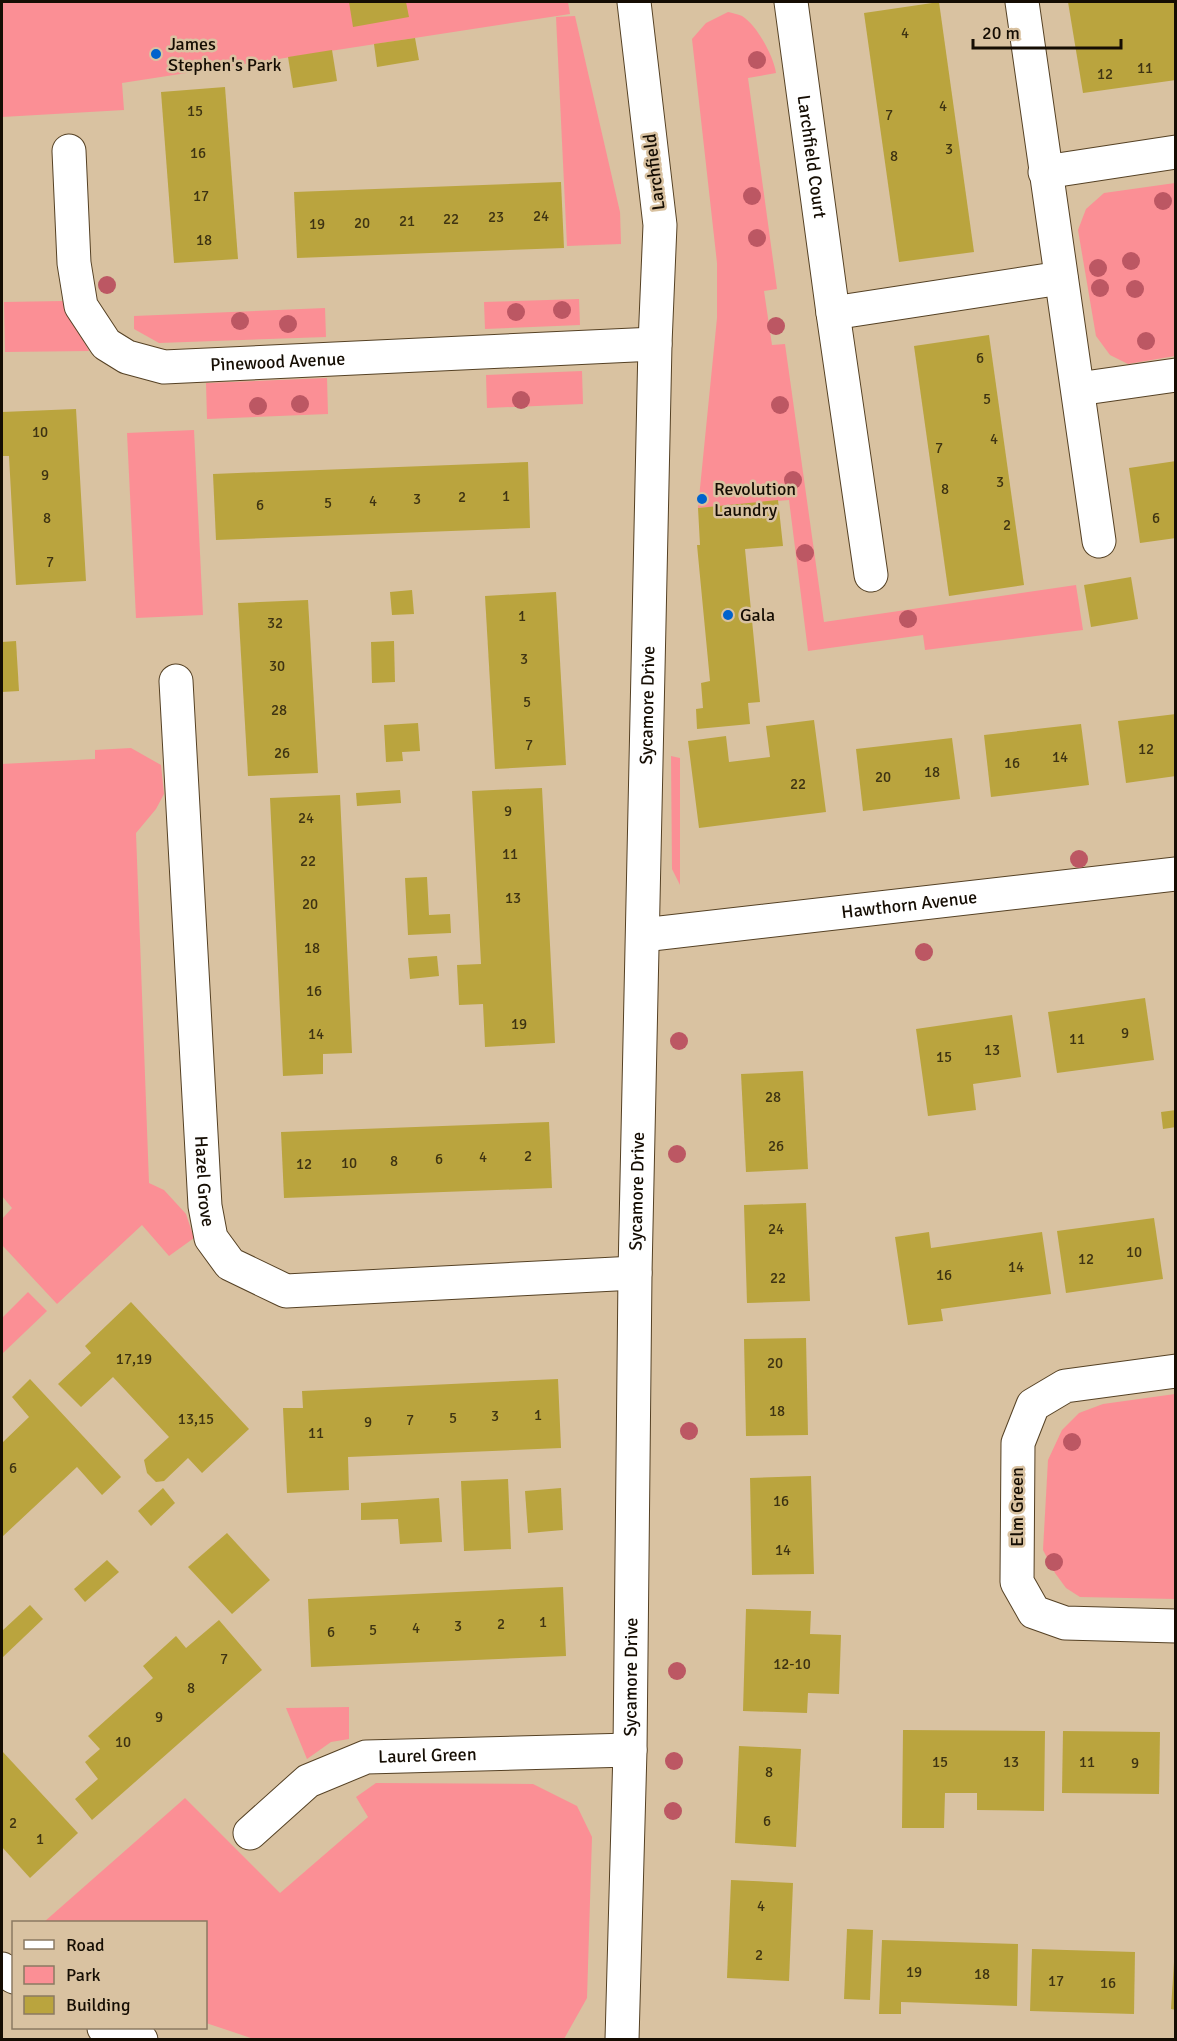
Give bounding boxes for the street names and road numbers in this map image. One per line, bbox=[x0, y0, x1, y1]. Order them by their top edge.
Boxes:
street label: Larchfield Court bbox=[793, 93, 831, 220]
street label: Larchfield bbox=[638, 132, 670, 212]
street label: Pinewood Avenue bbox=[210, 348, 346, 376]
street label: Sycamore Drive bbox=[635, 646, 659, 765]
street label: Hawthorn Avenue bbox=[840, 886, 978, 923]
street label: Sycamore Drive bbox=[624, 1132, 649, 1251]
street label: Hazel Grove bbox=[190, 1135, 220, 1229]
street label: Elm Green bbox=[1006, 1467, 1028, 1547]
street label: Sycamore Drive bbox=[619, 1618, 642, 1737]
street label: Laurel Green bbox=[378, 1743, 477, 1768]

